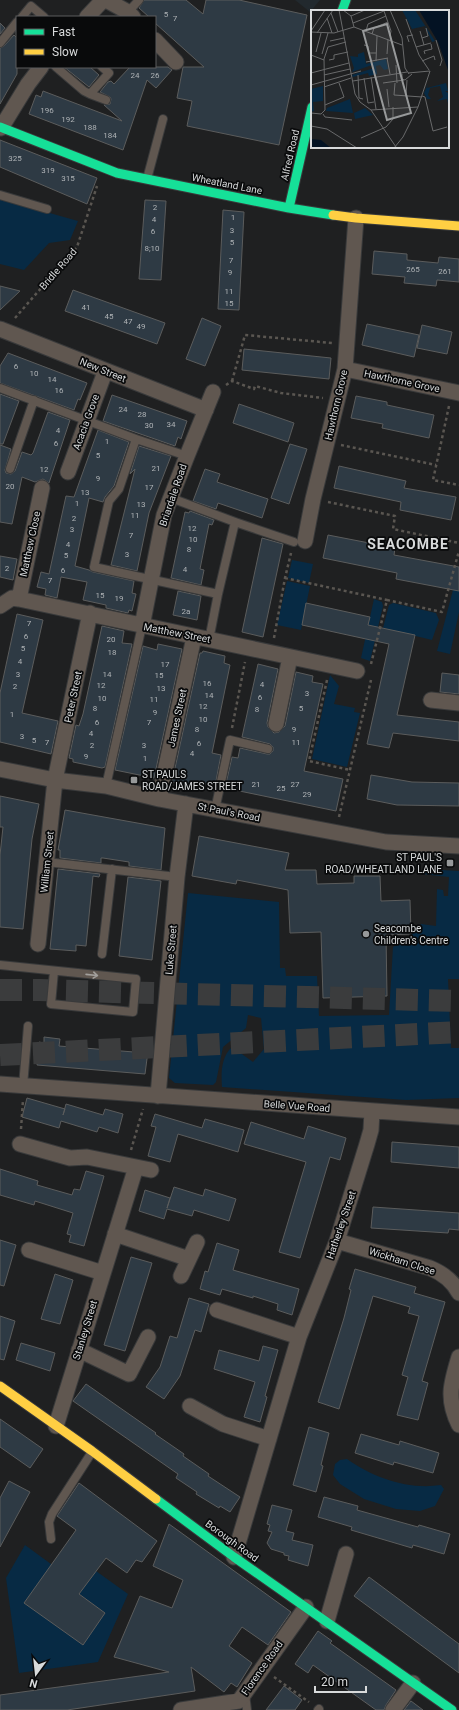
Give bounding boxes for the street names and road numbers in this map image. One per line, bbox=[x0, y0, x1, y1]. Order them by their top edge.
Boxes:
street label: Alfred Road bbox=[279, 128, 301, 182]
street label: Wheatland Lane bbox=[191, 172, 263, 196]
street label: Bridle Road bbox=[37, 246, 79, 292]
street label: New Street bbox=[78, 356, 128, 384]
street label: Hawthorne Grove bbox=[363, 368, 441, 394]
street label: Hawthorn Grove bbox=[323, 369, 349, 441]
street label: Acacia Grove bbox=[71, 393, 101, 451]
street label: Briardale Road bbox=[157, 462, 189, 528]
street label: Matthew Close bbox=[18, 510, 42, 578]
street label: Matthew Street bbox=[143, 621, 211, 645]
street label: Peter Street bbox=[62, 670, 84, 724]
street label: James Street bbox=[165, 688, 189, 748]
street label: St Paul's Road bbox=[197, 801, 261, 823]
street label: William Street bbox=[38, 831, 56, 893]
street label: Luke Street bbox=[163, 925, 179, 975]
street label: Belle Vue Road bbox=[263, 1098, 331, 1114]
street label: Hatherley Street bbox=[324, 1189, 358, 1261]
street label: Wickham Close bbox=[368, 1245, 436, 1277]
street label: Stanley Street bbox=[71, 1299, 99, 1361]
street label: Borough Road bbox=[203, 1518, 261, 1564]
street label: Florence Road bbox=[239, 1639, 285, 1697]

